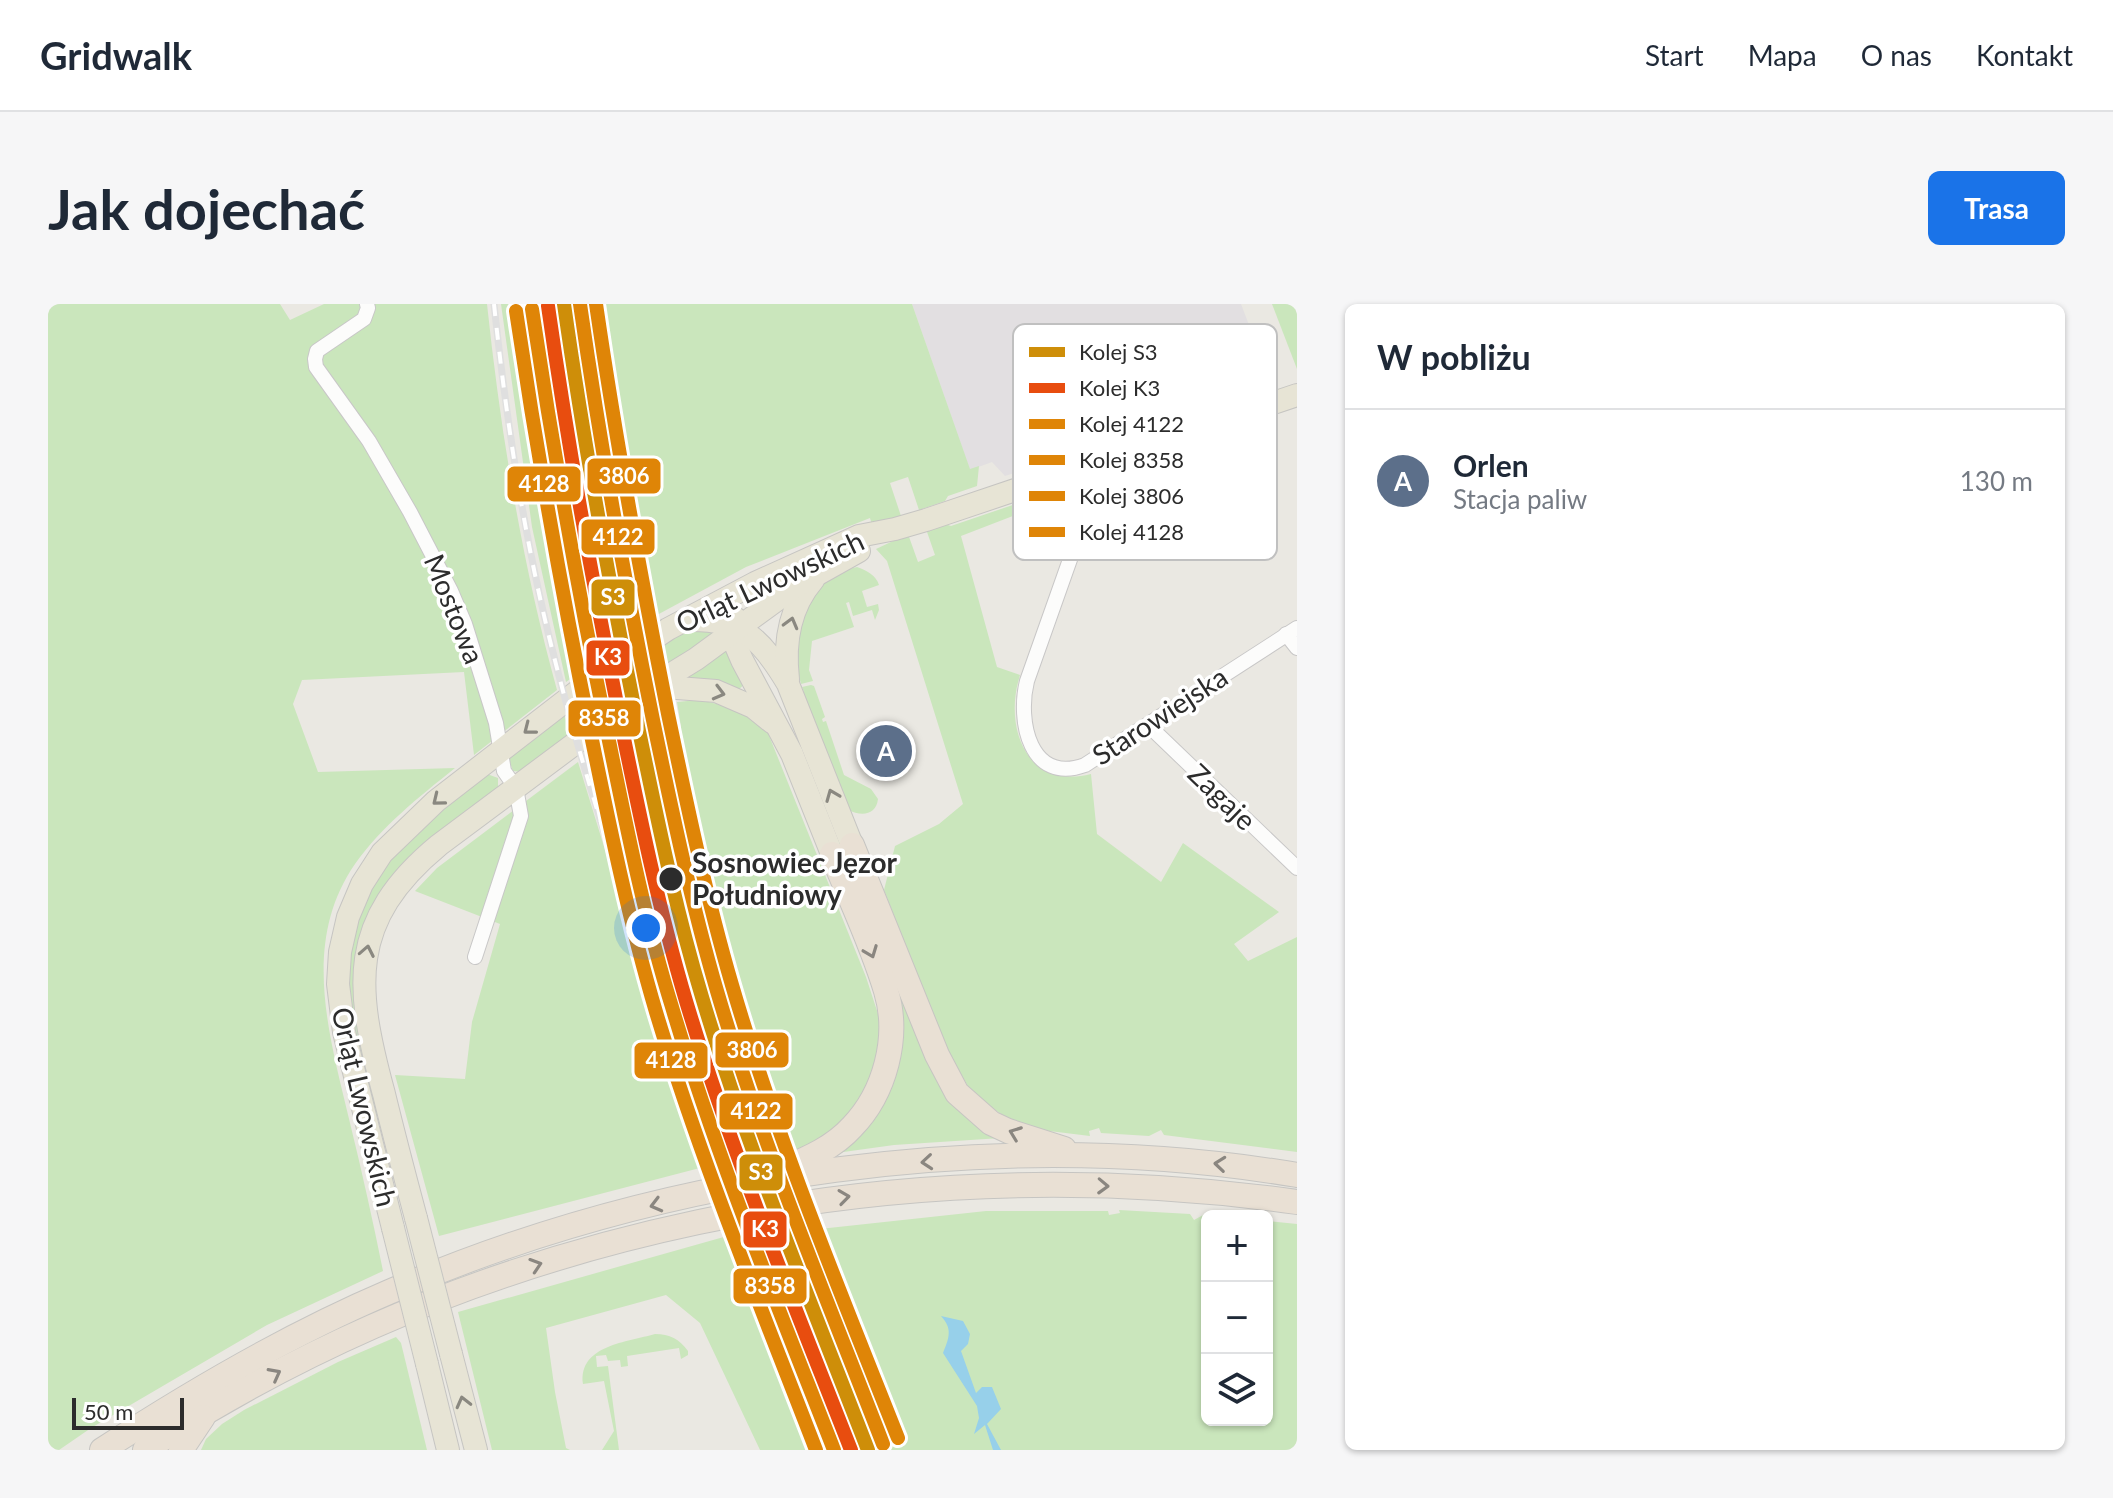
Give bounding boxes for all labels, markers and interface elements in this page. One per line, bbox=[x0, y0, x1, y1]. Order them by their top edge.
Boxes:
text: Gridwalk bbox=[40, 32, 192, 78]
text: Start bbox=[1645, 38, 1704, 72]
text: Mapa bbox=[1748, 38, 1817, 72]
text: O nas bbox=[1861, 38, 1932, 72]
text: Kontakt bbox=[1976, 38, 2073, 72]
button: Trasa bbox=[1928, 171, 2065, 245]
text: Jak dojechać bbox=[48, 175, 365, 242]
legend bbox=[1013, 324, 1277, 560]
text: W pobliżu bbox=[1377, 336, 1531, 377]
text: Kolej S3 bbox=[1079, 338, 1158, 365]
text: Kolej K3 bbox=[1079, 374, 1160, 401]
text: Kolej 4122 bbox=[1079, 410, 1184, 437]
text: Kolej 8358 bbox=[1079, 446, 1184, 473]
text: Orlen bbox=[1453, 447, 1529, 483]
line badge: 3806 bbox=[586, 457, 662, 495]
text: 3806 bbox=[598, 462, 650, 489]
line badge: 4128 bbox=[506, 465, 582, 503]
text: A bbox=[1394, 465, 1412, 497]
text: 130 m bbox=[1960, 465, 2033, 497]
text: 4128 bbox=[518, 470, 570, 497]
text: Kolej 3806 bbox=[1079, 482, 1184, 509]
text: Stacja paliw bbox=[1453, 483, 1587, 515]
line badge: 4122 bbox=[580, 518, 656, 556]
text: Kolej 4128 bbox=[1079, 518, 1184, 545]
text: 4122 bbox=[592, 523, 644, 550]
street label: Orląt Lwowskich bbox=[670, 523, 869, 640]
street label: Mostowa bbox=[418, 549, 492, 668]
line badge: S3 bbox=[590, 578, 636, 617]
text: S3 bbox=[601, 583, 625, 610]
one-way arrow bbox=[782, 616, 799, 630]
line badge: K3 bbox=[585, 639, 631, 677]
text: K3 bbox=[594, 643, 622, 670]
street label: Starowiejska bbox=[1086, 659, 1233, 771]
one-way arrow bbox=[712, 683, 725, 700]
line badge: 8358 bbox=[567, 699, 642, 738]
text: 8358 bbox=[578, 704, 630, 731]
one-way arrow bbox=[524, 719, 538, 734]
pin: A bbox=[860, 721, 912, 781]
street label: Zagaje bbox=[1182, 756, 1264, 837]
one-way arrow bbox=[825, 789, 841, 803]
one-way arrow bbox=[432, 790, 447, 804]
place label: Sosnowiec Jęzor Południowy bbox=[692, 845, 898, 911]
marker: Sosnowiec Jęzor Południowy bbox=[657, 865, 685, 893]
your location bbox=[626, 908, 666, 948]
one-way arrow bbox=[861, 944, 878, 958]
one-way arrow bbox=[358, 945, 375, 958]
street label: Orląt Lwowskich bbox=[326, 1004, 404, 1210]
line badge: 3806 bbox=[714, 1031, 790, 1069]
text: 3806 bbox=[726, 1036, 778, 1063]
line badge: 4128 bbox=[633, 1041, 709, 1080]
text: 4128 bbox=[645, 1046, 697, 1073]
line badge: 4122 bbox=[718, 1092, 794, 1131]
text: 4122 bbox=[730, 1097, 782, 1124]
one-way arrow bbox=[1008, 1126, 1022, 1143]
line badge: S3 bbox=[738, 1153, 784, 1192]
one-way arrow bbox=[920, 1153, 933, 1170]
one-way arrow bbox=[1213, 1155, 1226, 1172]
text: S3 bbox=[749, 1158, 773, 1185]
one-way arrow bbox=[1097, 1178, 1110, 1195]
one-way arrow bbox=[837, 1189, 851, 1206]
one-way arrow bbox=[650, 1195, 664, 1212]
line badge: K3 bbox=[742, 1210, 788, 1249]
map controls bbox=[1201, 1210, 1273, 1426]
button: + bbox=[1201, 1210, 1273, 1282]
text: K3 bbox=[751, 1215, 779, 1242]
one-way arrow bbox=[528, 1258, 542, 1274]
line badge: 8358 bbox=[732, 1267, 808, 1305]
text: 8358 bbox=[744, 1272, 796, 1299]
button: − bbox=[1201, 1282, 1273, 1354]
button: layers bbox=[1201, 1354, 1273, 1426]
one-way arrow bbox=[267, 1369, 282, 1384]
scale bar bbox=[72, 1394, 184, 1430]
one-way arrow bbox=[456, 1396, 473, 1410]
text: 50 m bbox=[84, 1398, 133, 1425]

